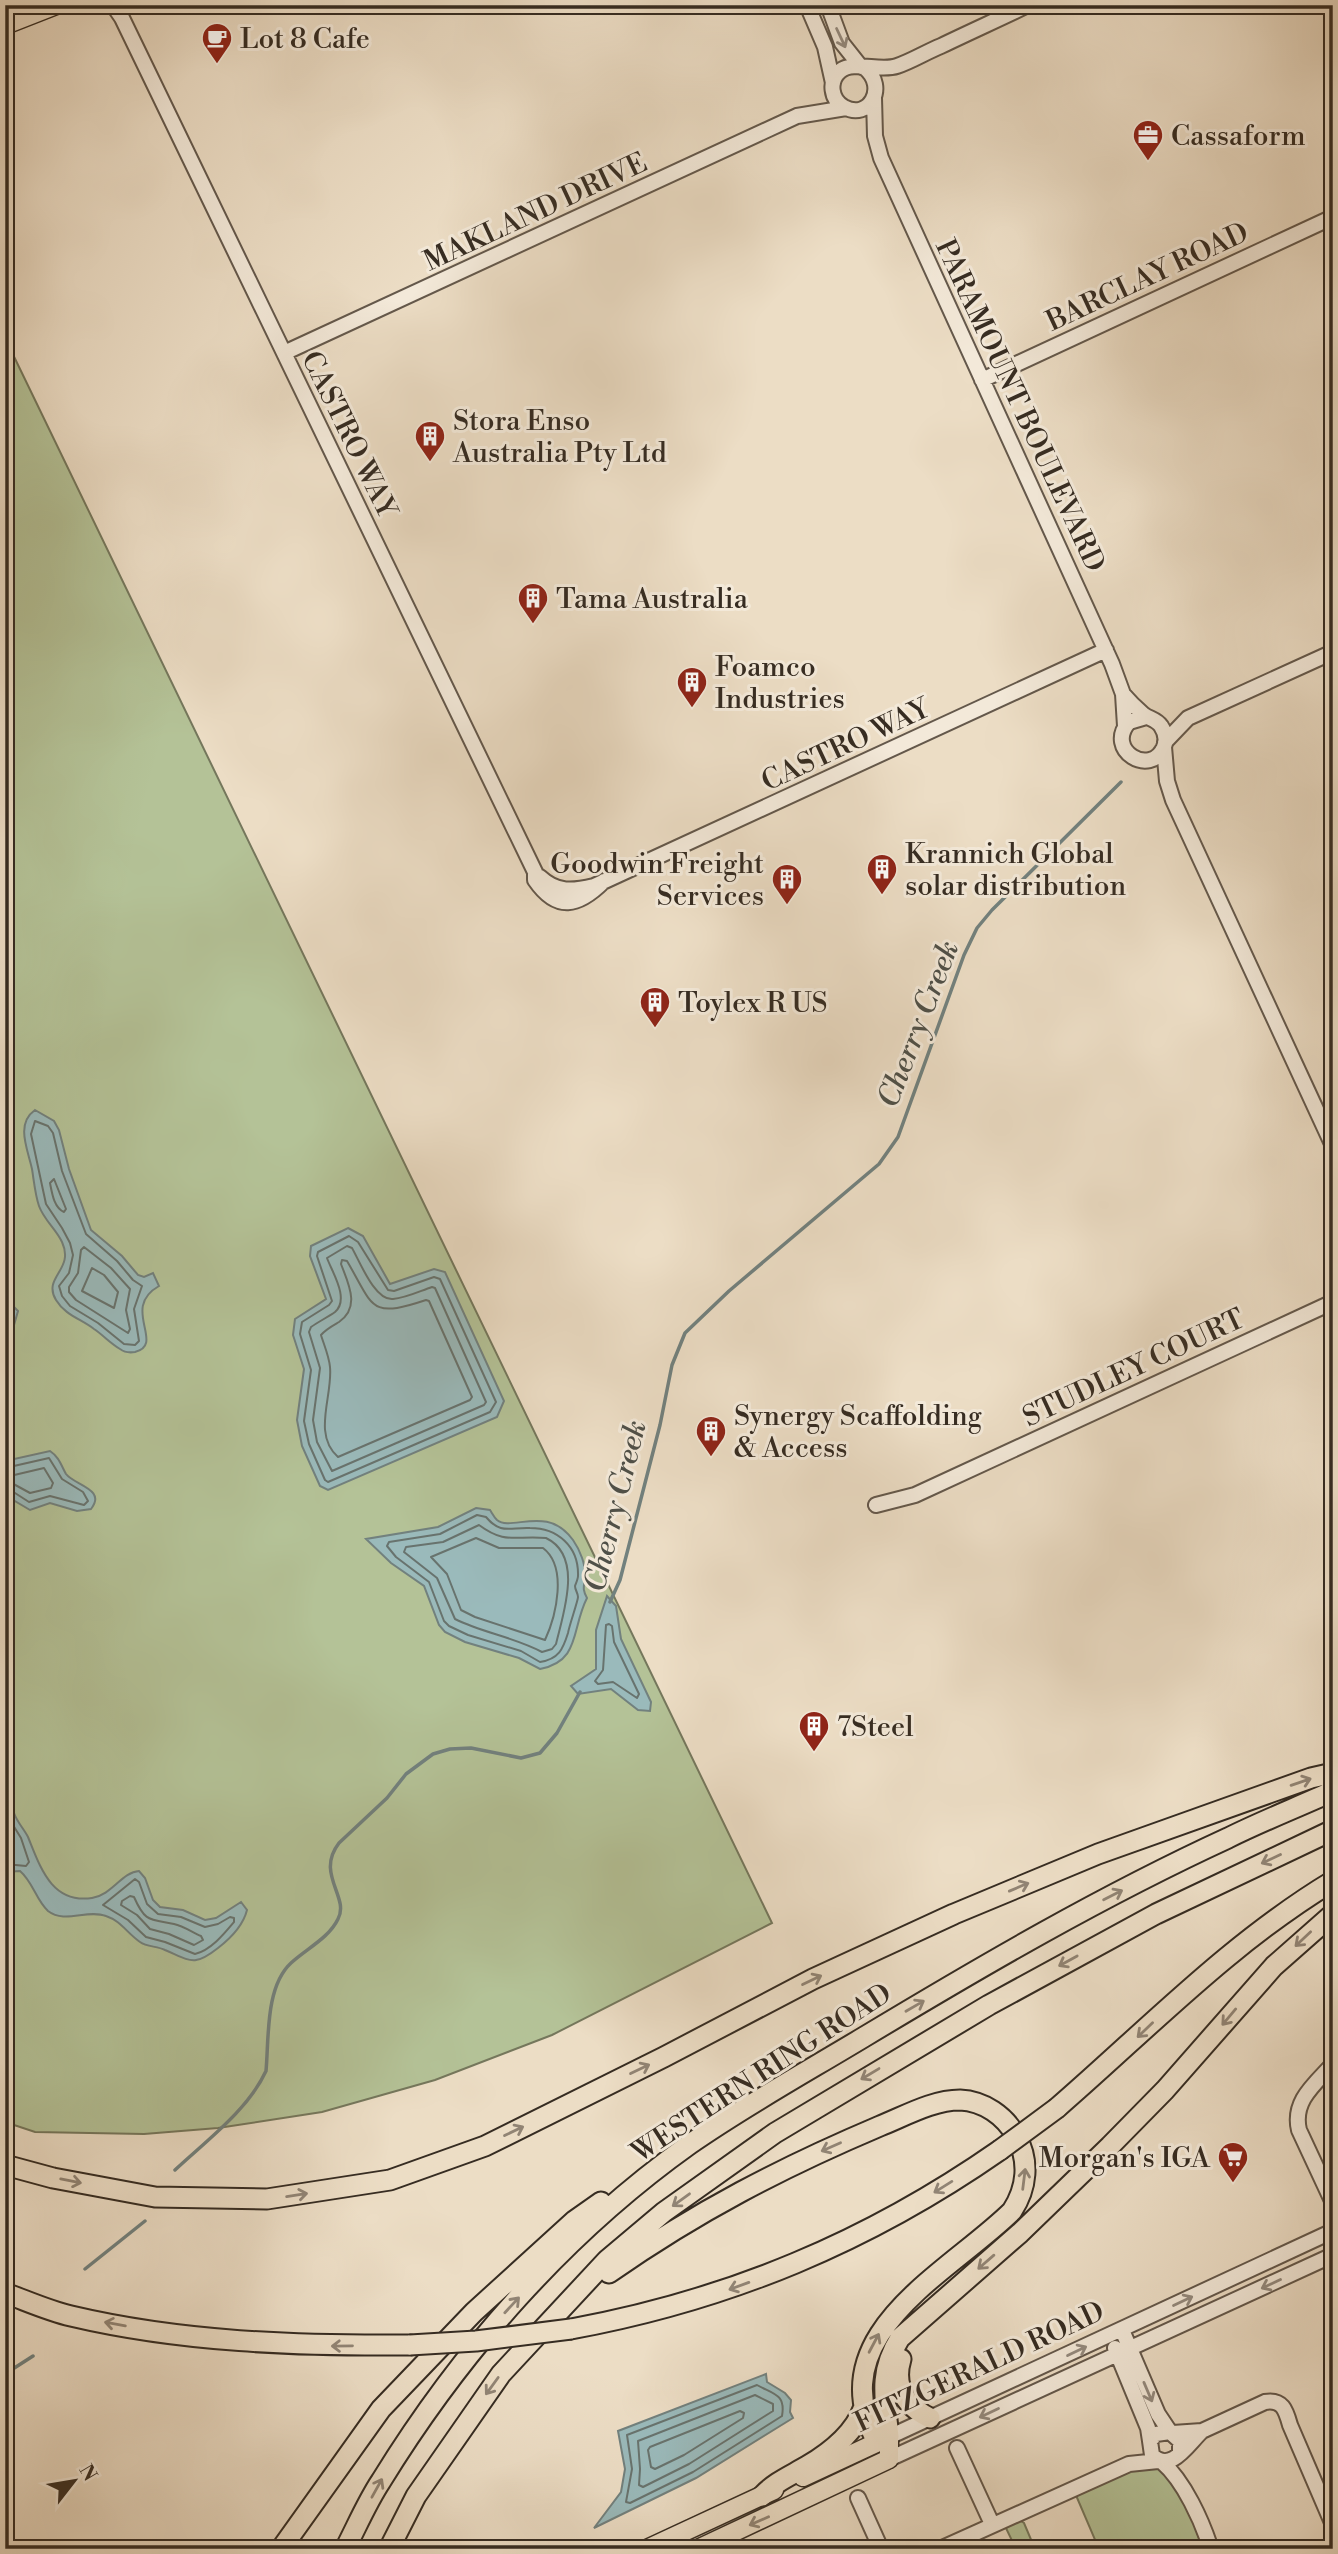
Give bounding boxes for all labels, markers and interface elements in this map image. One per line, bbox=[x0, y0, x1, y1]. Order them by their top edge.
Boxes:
cafe icon: Lot 8 Cafe bbox=[200, 21, 234, 65]
place label: Lot 8 Cafe bbox=[240, 22, 370, 57]
one-way arrow bbox=[835, 27, 848, 48]
office icon: Cassaform bbox=[1131, 118, 1165, 162]
place label: Cassaform bbox=[1171, 119, 1306, 154]
street label: MAKLAND DRIVE bbox=[418, 145, 653, 279]
street label: BARCLAY ROAD bbox=[1040, 215, 1254, 340]
street label: PARAMOUNT BOULEVARD bbox=[927, 234, 1112, 578]
street label: CASTRO WAY bbox=[293, 346, 405, 525]
place label: Stora Enso Australia Pty Ltd bbox=[452, 404, 667, 471]
building icon: Stora Enso Australia Pty Ltd bbox=[413, 419, 447, 463]
building icon: Tama Australia bbox=[516, 581, 550, 625]
place label: Tama Australia bbox=[556, 582, 749, 617]
place label: Foamco Industries bbox=[715, 650, 845, 717]
building icon: Foamco Industries bbox=[675, 665, 709, 709]
street label: CASTRO WAY bbox=[756, 691, 937, 800]
place label: Krannich Global solar distribution bbox=[905, 837, 1127, 904]
place label: Goodwin Freight Services bbox=[550, 847, 764, 914]
building icon: Krannich Global solar distribution bbox=[865, 852, 899, 896]
building icon: Goodwin Freight Services bbox=[770, 862, 804, 906]
water label: Cherry Creek bbox=[870, 936, 968, 1113]
building icon: Toylex R US bbox=[638, 985, 672, 1029]
place label: Toylex R US bbox=[678, 986, 828, 1021]
street label: STUDLEY COURT bbox=[1017, 1302, 1250, 1435]
place label: Synergy Scaffolding & Access bbox=[734, 1399, 983, 1466]
building icon: Synergy Scaffolding & Access bbox=[694, 1414, 728, 1458]
water label: Cherry Creek bbox=[576, 1416, 656, 1596]
building icon: 7Steel bbox=[797, 1709, 831, 1753]
place label: 7Steel bbox=[837, 1710, 913, 1745]
one-way arrow bbox=[1290, 1775, 1312, 1787]
one-way arrow bbox=[1261, 1852, 1282, 1866]
one-way arrow bbox=[1008, 1879, 1029, 1892]
one-way arrow bbox=[1103, 1888, 1123, 1902]
one-way arrow bbox=[1294, 1931, 1312, 1947]
one-way arrow bbox=[1058, 1954, 1078, 1968]
one-way arrow bbox=[801, 1973, 822, 1986]
street label: WESTERN RING ROAD bbox=[624, 1976, 898, 2171]
one-way arrow bbox=[905, 1999, 925, 2013]
one-way arrow bbox=[1221, 2007, 1237, 2025]
one-way arrow bbox=[1137, 2021, 1154, 2038]
one-way arrow bbox=[629, 2061, 650, 2075]
one-way arrow bbox=[861, 2067, 881, 2081]
one-way arrow bbox=[503, 2124, 524, 2138]
supermarket icon: Morgan's IGA bbox=[1216, 2140, 1250, 2184]
one-way arrow bbox=[821, 2141, 842, 2154]
place label: Morgan's IGA bbox=[1039, 2141, 1211, 2176]
one-way arrow bbox=[1017, 2168, 1030, 2191]
one-way arrow bbox=[60, 2175, 82, 2189]
one-way arrow bbox=[934, 2181, 954, 2195]
one-way arrow bbox=[285, 2188, 308, 2201]
one-way arrow bbox=[672, 2192, 691, 2207]
one-way arrow bbox=[977, 2254, 995, 2270]
one-way arrow bbox=[1261, 2277, 1282, 2291]
one-way arrow bbox=[728, 2281, 750, 2293]
one-way arrow bbox=[1173, 2293, 1194, 2306]
street label: FITZGERALD ROAD bbox=[849, 2294, 1110, 2441]
one-way arrow bbox=[503, 2297, 520, 2314]
one-way arrow bbox=[104, 2317, 127, 2330]
one-way arrow bbox=[867, 2333, 881, 2354]
one-way arrow bbox=[330, 2339, 353, 2353]
one-way arrow bbox=[1066, 2344, 1087, 2357]
one-way arrow bbox=[485, 2376, 499, 2395]
one-way arrow bbox=[1142, 2381, 1155, 2402]
one-way arrow bbox=[979, 2407, 1000, 2420]
north arrow bbox=[38, 2446, 108, 2516]
text: N bbox=[74, 2460, 102, 2485]
one-way arrow bbox=[371, 2478, 384, 2499]
one-way arrow bbox=[749, 2515, 770, 2528]

